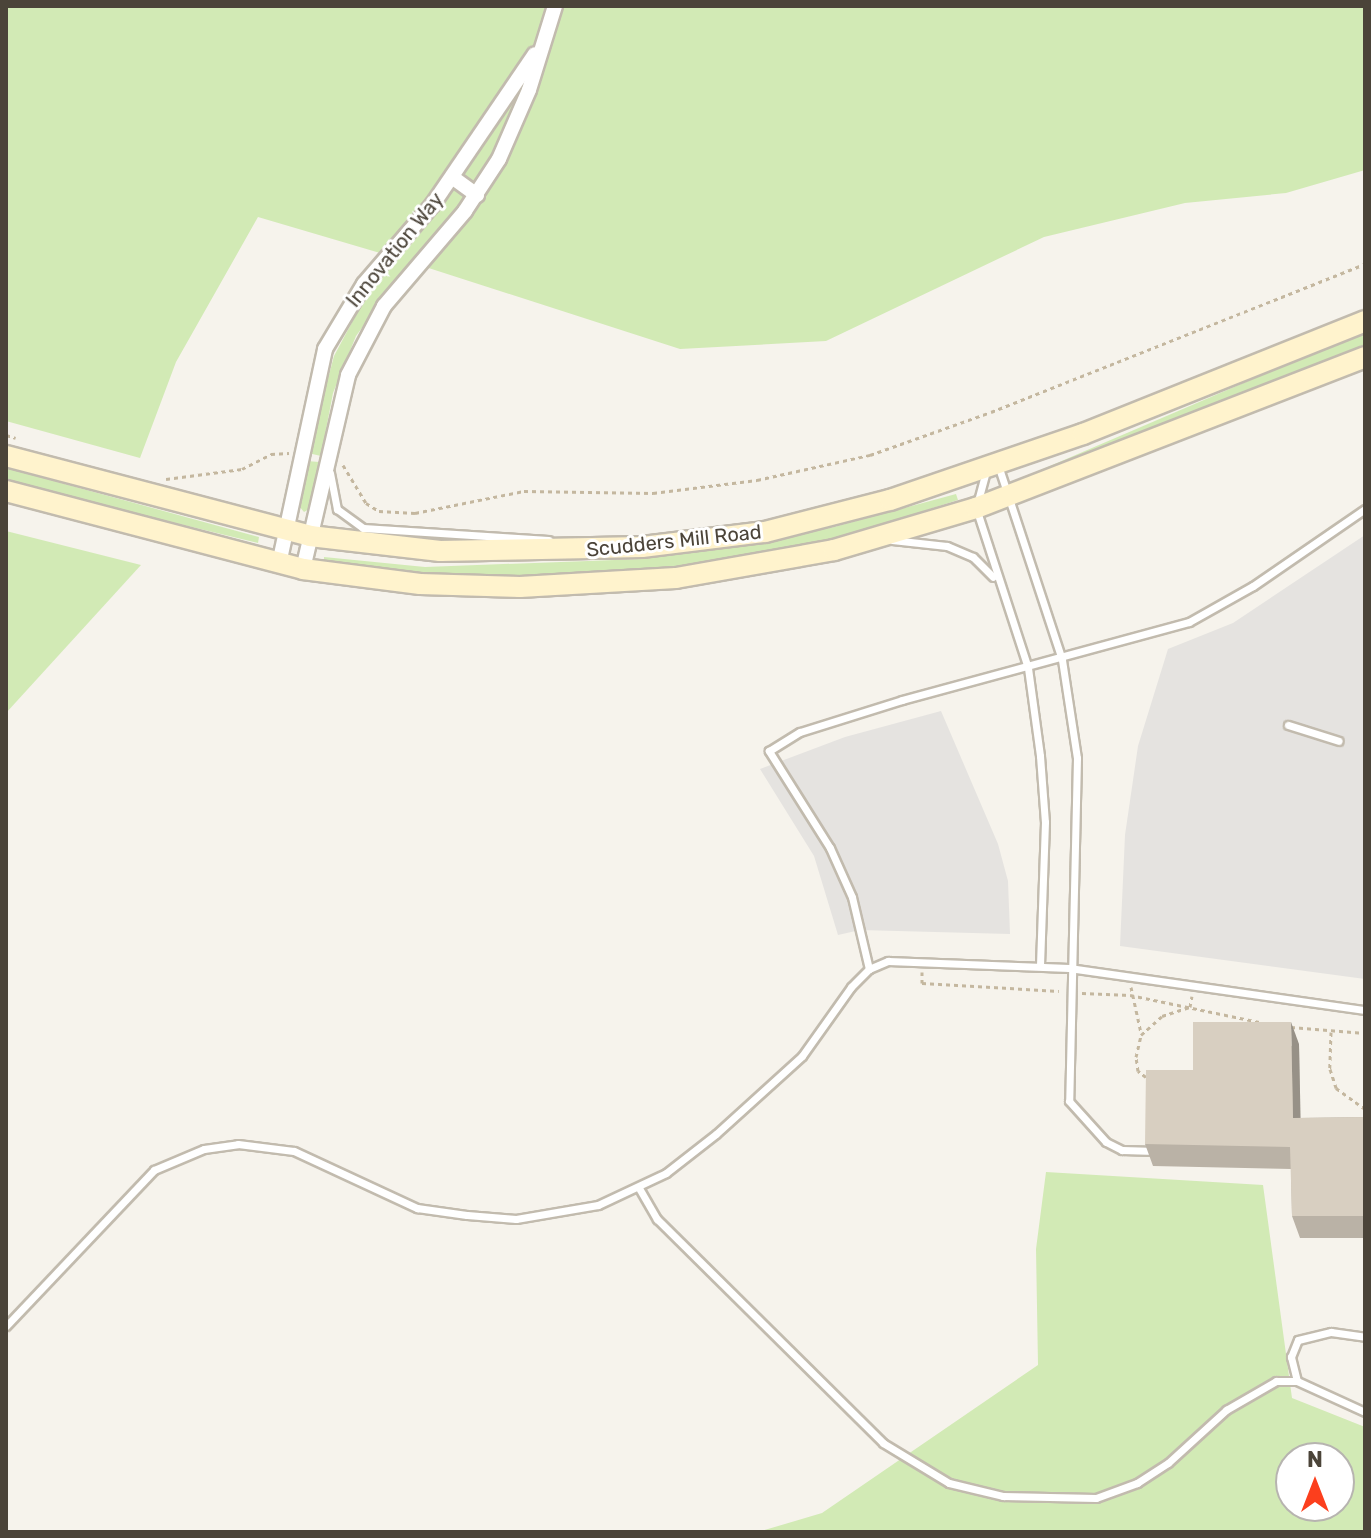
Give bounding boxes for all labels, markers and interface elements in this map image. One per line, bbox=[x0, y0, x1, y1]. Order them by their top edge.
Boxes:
street label: Innovation Way bbox=[341, 188, 449, 312]
street label: Scudders Mill Road bbox=[585, 520, 763, 562]
north arrow bbox=[1275, 1442, 1355, 1522]
text: N bbox=[1307, 1446, 1323, 1473]

